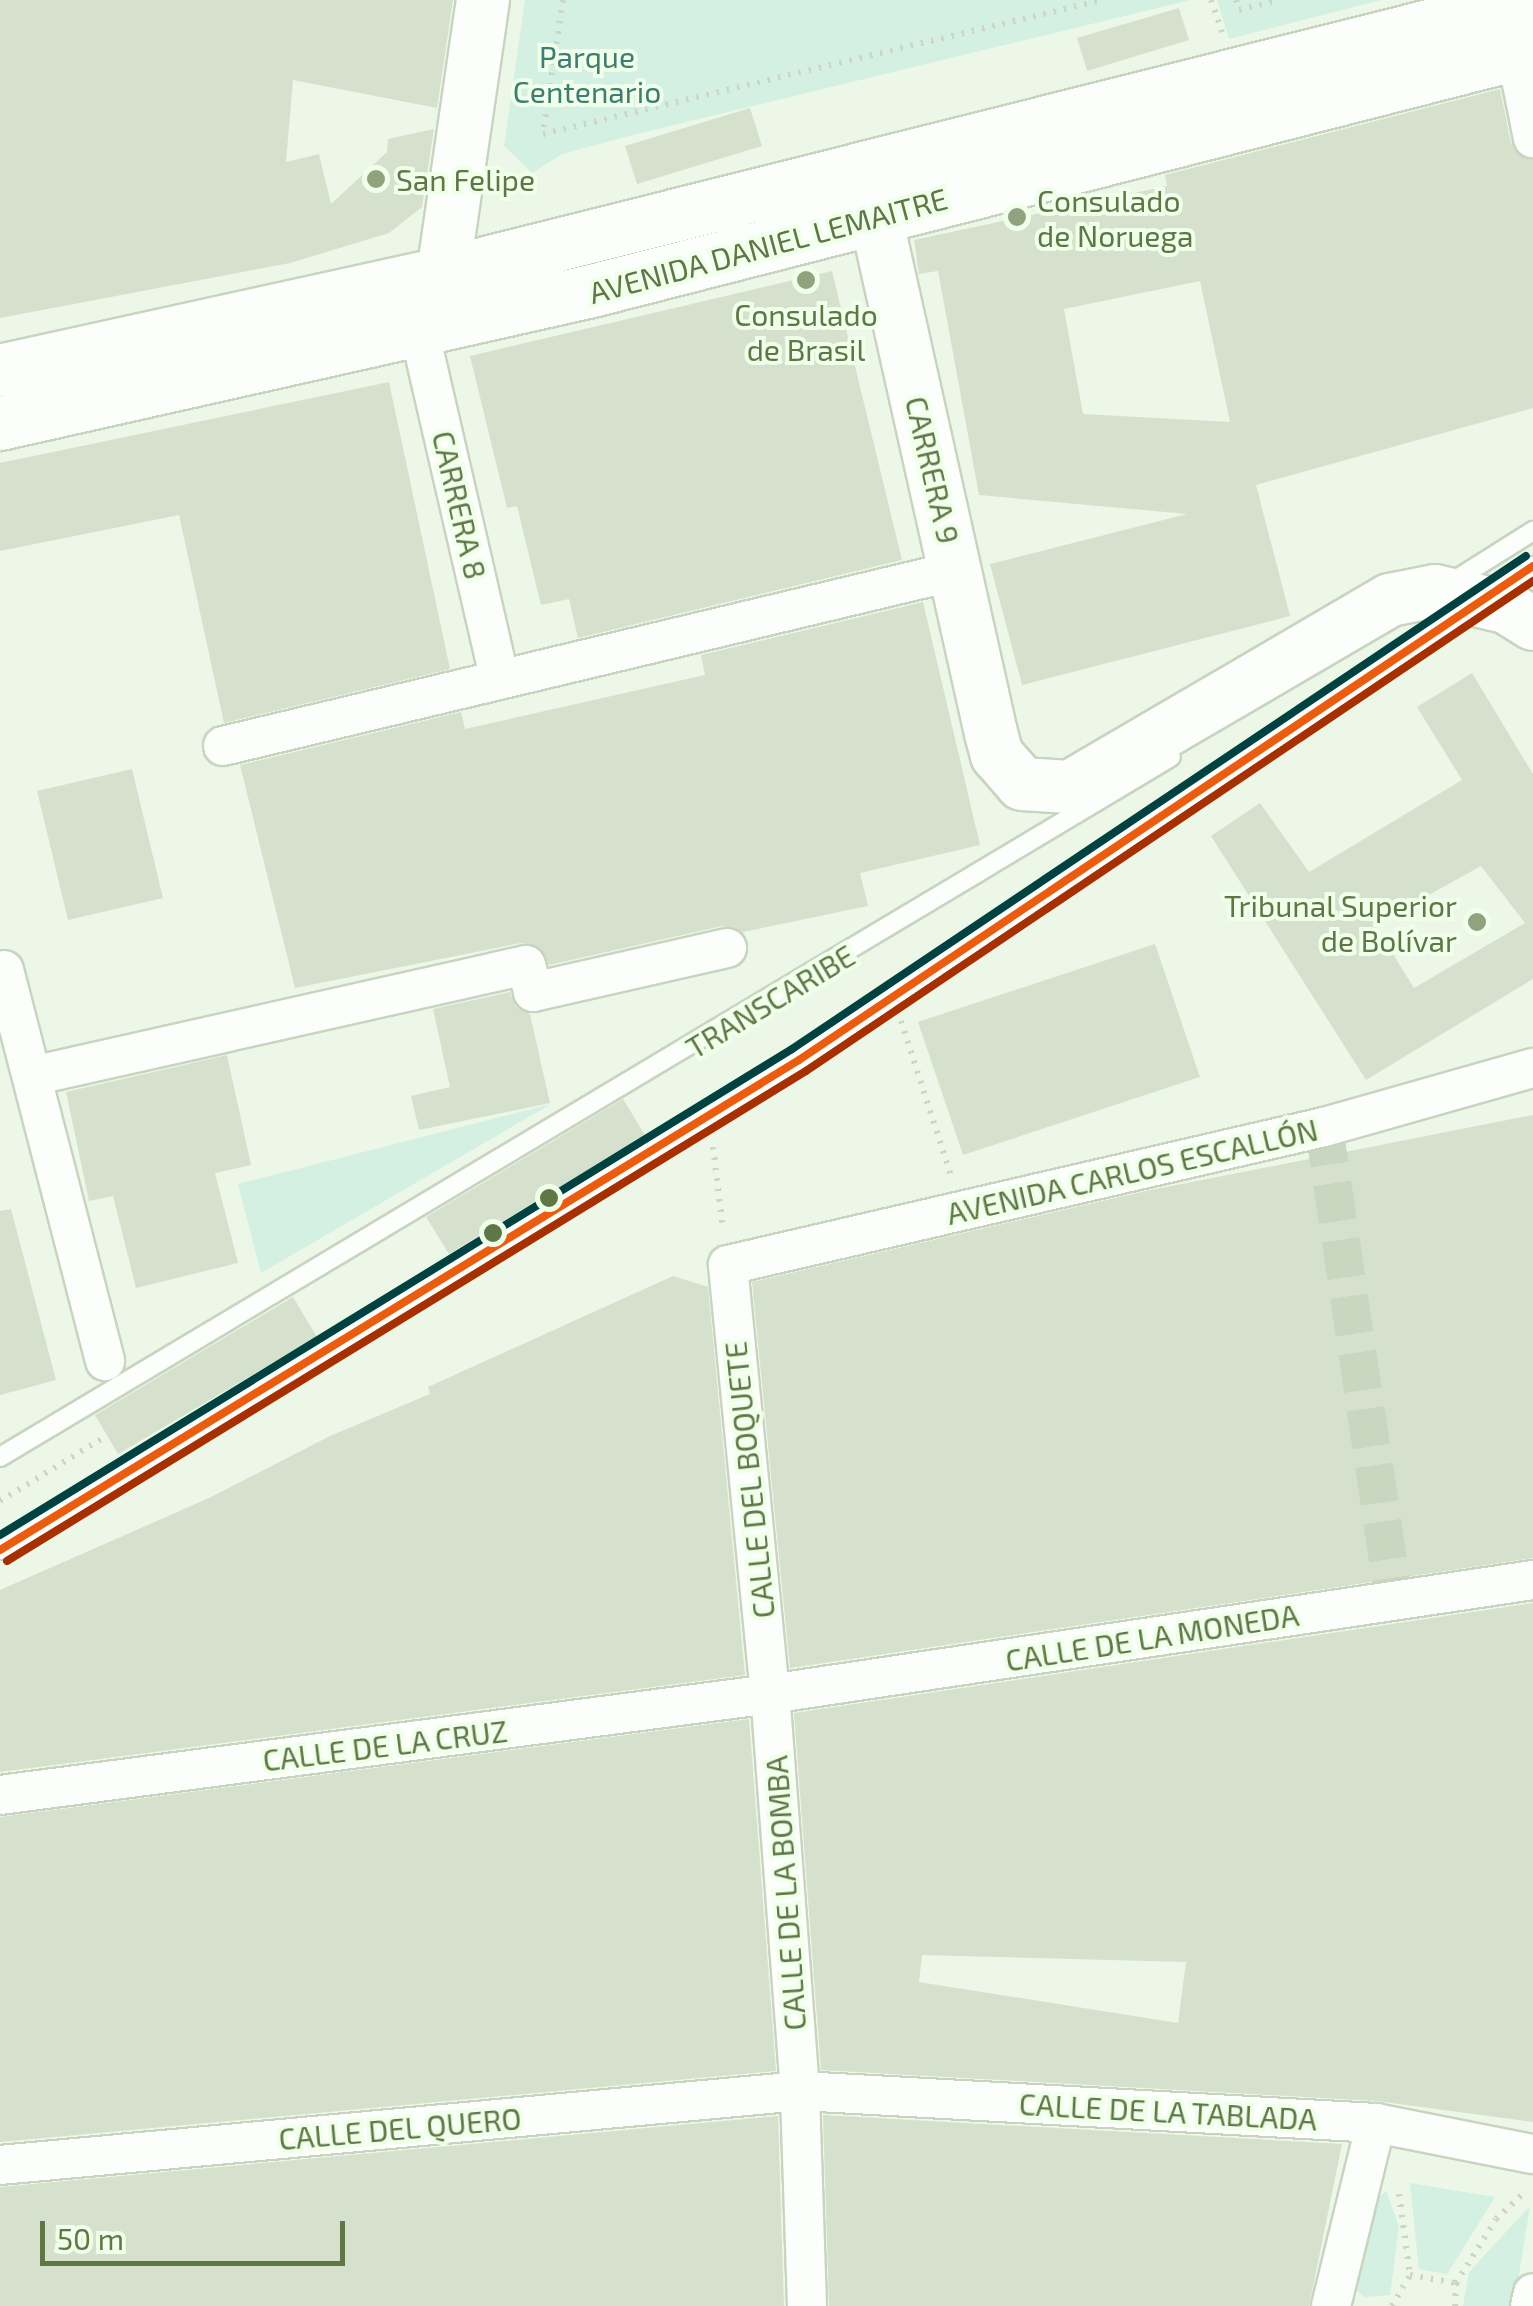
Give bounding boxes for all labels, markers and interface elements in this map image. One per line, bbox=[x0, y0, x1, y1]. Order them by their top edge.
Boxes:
park label: Parque Centenario bbox=[513, 38, 661, 108]
place label: San Felipe bbox=[396, 161, 535, 197]
marker: San Felipe bbox=[365, 168, 387, 190]
street label: AVENIDA DANIEL LEMAITRE bbox=[584, 180, 952, 310]
place label: Consulado de Noruega bbox=[1037, 182, 1193, 252]
marker: Consulado de Noruega bbox=[1006, 206, 1028, 228]
marker: Consulado de Brasil bbox=[795, 269, 817, 291]
place label: Consulado de Brasil bbox=[734, 296, 878, 366]
street label: CARRERA 9 bbox=[899, 393, 967, 547]
street label: CARRERA 8 bbox=[425, 427, 495, 583]
place label: Tribunal Superior de Bolívar bbox=[1223, 887, 1457, 958]
marker: Tribunal Superior de Bolívar bbox=[1466, 911, 1488, 933]
street label: TRANSCARIBE bbox=[679, 937, 861, 1065]
street label: AVENIDA CARLOS ESCALLÓN bbox=[943, 1111, 1321, 1231]
unlabelled marker bbox=[539, 1188, 559, 1208]
unlabelled marker bbox=[483, 1223, 503, 1243]
street label: CALLE DEL BOQUETE bbox=[717, 1340, 781, 1620]
street label: CALLE DE LA MONEDA bbox=[1002, 1596, 1302, 1678]
street label: CALLE DE LA CRUZ bbox=[260, 1712, 510, 1778]
street label: CALLE DE LA BOMBA bbox=[757, 1754, 813, 2032]
street label: CALLE DE LA TABLADA bbox=[1017, 2085, 1319, 2137]
street label: CALLE DEL QUERO bbox=[277, 2099, 523, 2157]
scale bar bbox=[45, 2201, 350, 2263]
text: 50 m bbox=[57, 2220, 124, 2256]

